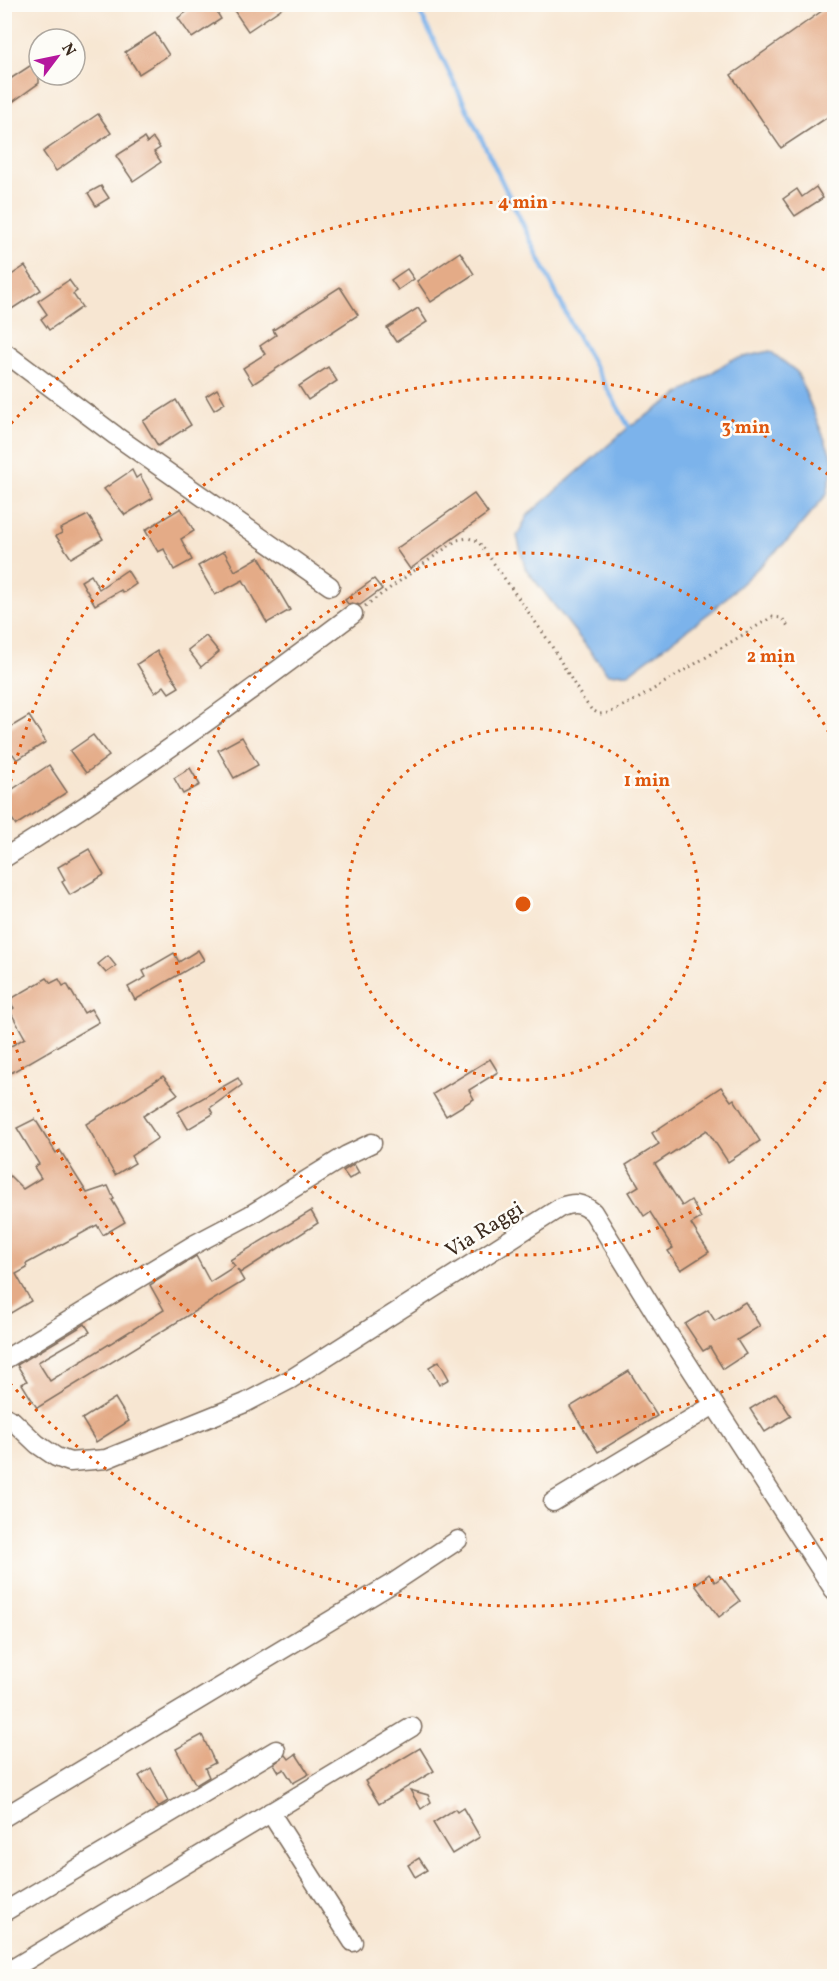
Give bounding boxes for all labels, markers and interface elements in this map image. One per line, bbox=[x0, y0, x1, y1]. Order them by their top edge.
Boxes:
north arrow bbox=[27, 27, 87, 87]
text: N bbox=[56, 39, 81, 61]
text: 4 min bbox=[498, 191, 548, 216]
text: 3 min bbox=[722, 416, 770, 441]
text: 2 min bbox=[747, 645, 795, 670]
text: 1 min bbox=[624, 769, 670, 794]
centre of rings bbox=[513, 894, 533, 914]
street label: Via Raggi bbox=[440, 1195, 529, 1266]

